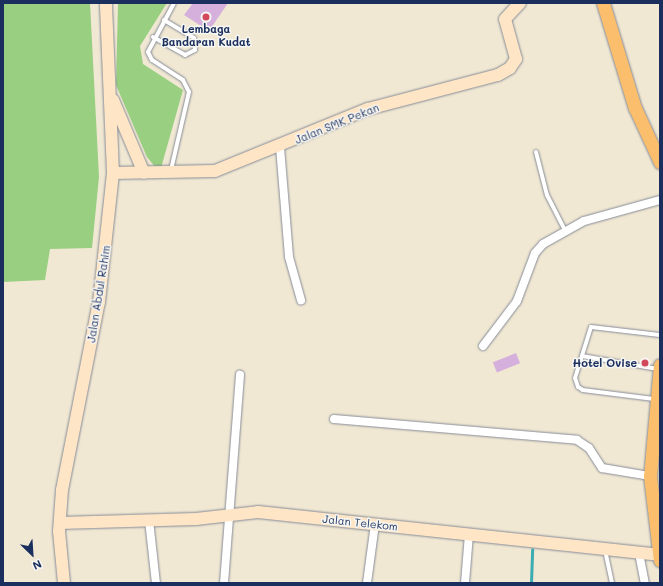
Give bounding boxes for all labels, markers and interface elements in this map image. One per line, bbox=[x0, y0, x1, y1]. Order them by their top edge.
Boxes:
marker: Lembaga Bandaran Kudat bbox=[201, 12, 211, 22]
place label: Lembaga Bandaran Kudat bbox=[161, 23, 251, 49]
street label: Jalan SMK Pekan bbox=[293, 101, 381, 147]
street label: Jalan Abdul Rahim bbox=[85, 244, 113, 344]
place label: Hotel Ovise bbox=[572, 356, 637, 370]
marker: Hotel Ovise bbox=[640, 358, 650, 368]
street label: Jalan Telekom bbox=[322, 512, 398, 534]
north arrow bbox=[12, 534, 52, 574]
text: N bbox=[30, 557, 44, 574]

